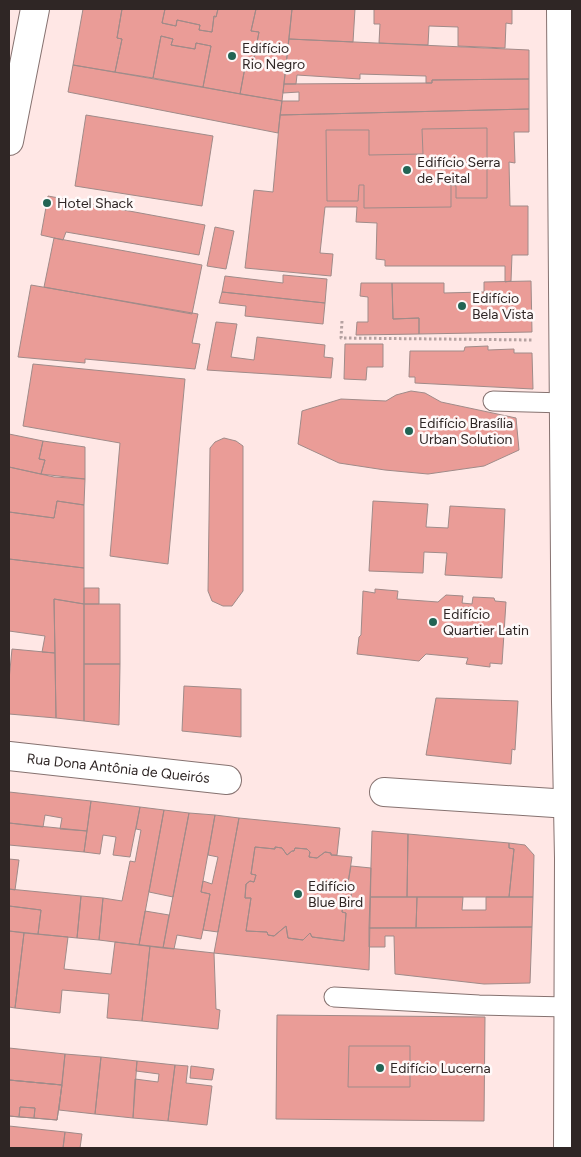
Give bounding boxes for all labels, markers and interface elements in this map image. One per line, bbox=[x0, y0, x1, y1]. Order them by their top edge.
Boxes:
place label: Edifício Rio Negro bbox=[242, 40, 305, 73]
marker: Edifício Rio Negro bbox=[226, 50, 238, 62]
place label: Edifício Serra de Feital bbox=[417, 154, 500, 187]
marker: Edifício Serra de Feital bbox=[401, 164, 413, 176]
place label: Hotel Shack bbox=[57, 195, 133, 212]
marker: Hotel Shack bbox=[41, 197, 53, 209]
place label: Edifício Bela Vista bbox=[472, 290, 534, 323]
marker: Edifício Bela Vista bbox=[456, 300, 468, 312]
place label: Edifício Brasília Urban Solution bbox=[419, 415, 513, 448]
marker: Edifício Brasília Urban Solution bbox=[403, 425, 415, 437]
place label: Edifício Quartier Latin bbox=[443, 606, 529, 639]
marker: Edifício Quartier Latin bbox=[427, 616, 439, 628]
street label: Rua Dona Antônia de Queirós bbox=[26, 750, 211, 787]
place label: Edifício Blue Bird bbox=[308, 878, 363, 911]
marker: Edifício Blue Bird bbox=[292, 888, 304, 900]
place label: Edifício Lucerna bbox=[390, 1060, 491, 1077]
marker: Edifício Lucerna bbox=[374, 1062, 386, 1074]

